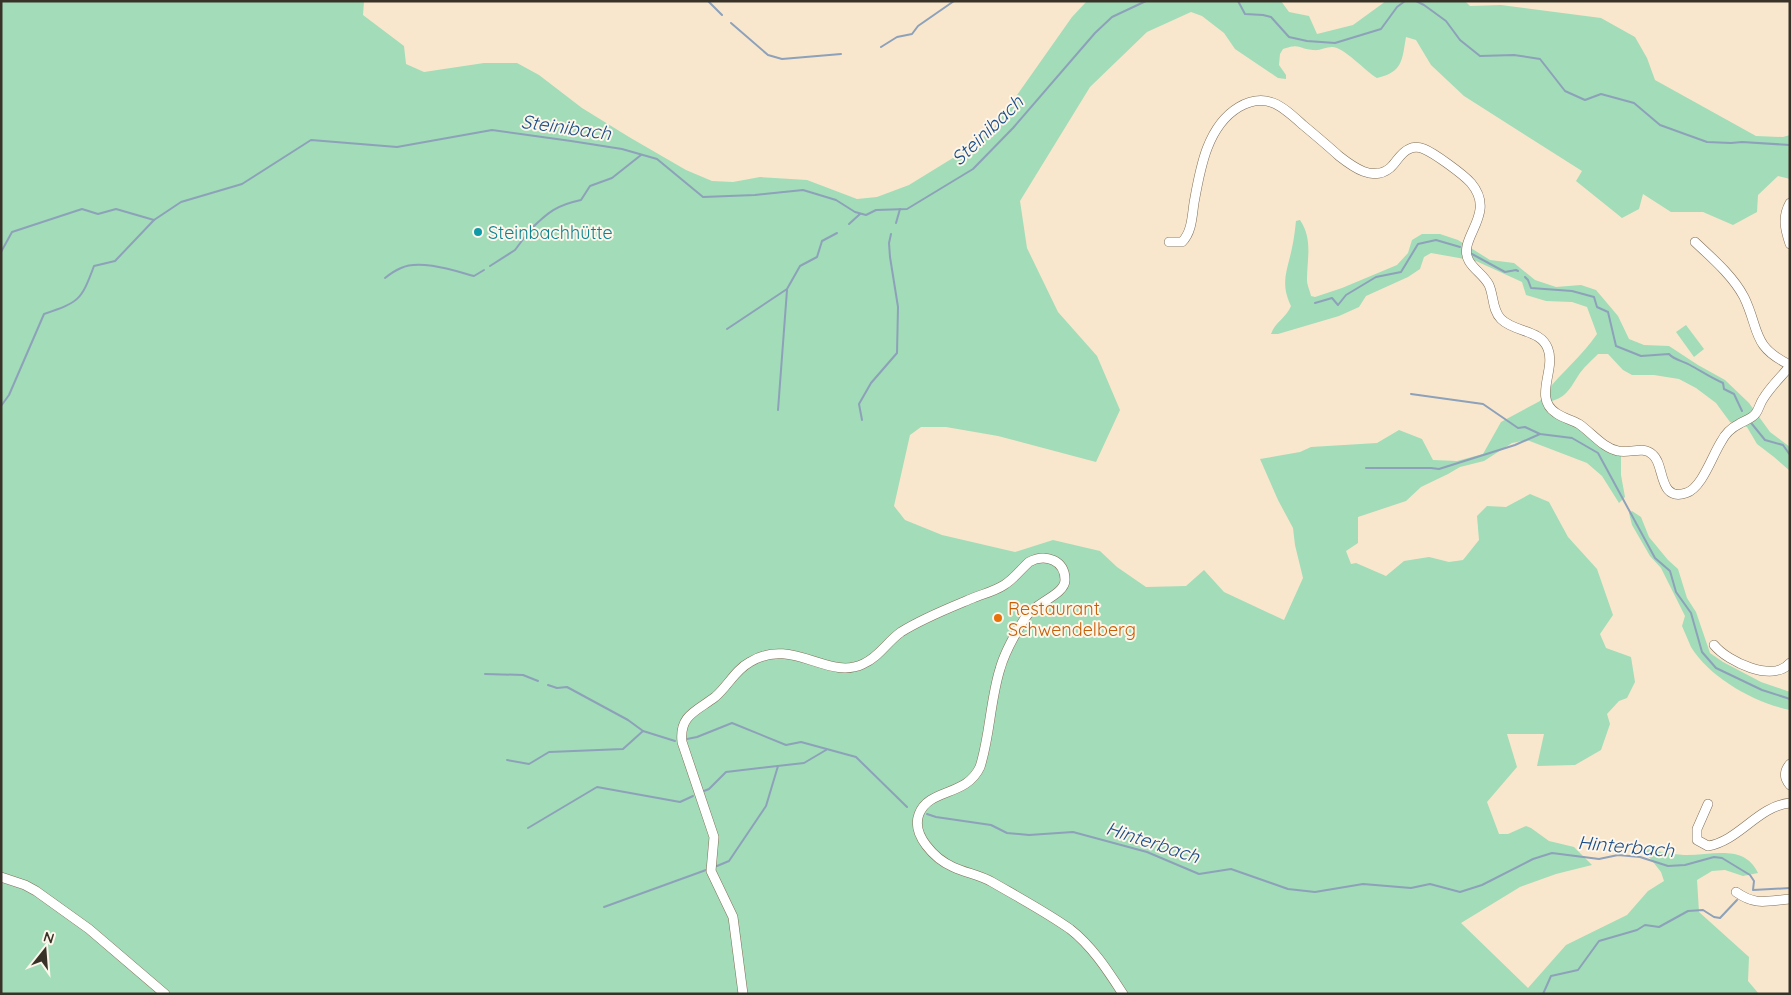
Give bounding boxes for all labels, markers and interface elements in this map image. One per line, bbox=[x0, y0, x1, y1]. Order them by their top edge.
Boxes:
water label: Steinibach bbox=[946, 89, 1029, 170]
water label: Steinibach bbox=[519, 109, 614, 145]
place label: Steinbachhütte bbox=[488, 221, 613, 244]
marker: Steinbachhütte bbox=[472, 226, 484, 238]
place label: Restaurant Schwendelberg bbox=[1008, 597, 1136, 641]
marker: Restaurant Schwendelberg bbox=[992, 612, 1004, 624]
water label: Hinterbach bbox=[1103, 816, 1204, 869]
water label: Hinterbach bbox=[1577, 830, 1676, 862]
north arrow bbox=[20, 925, 70, 975]
text: N bbox=[41, 927, 56, 948]

